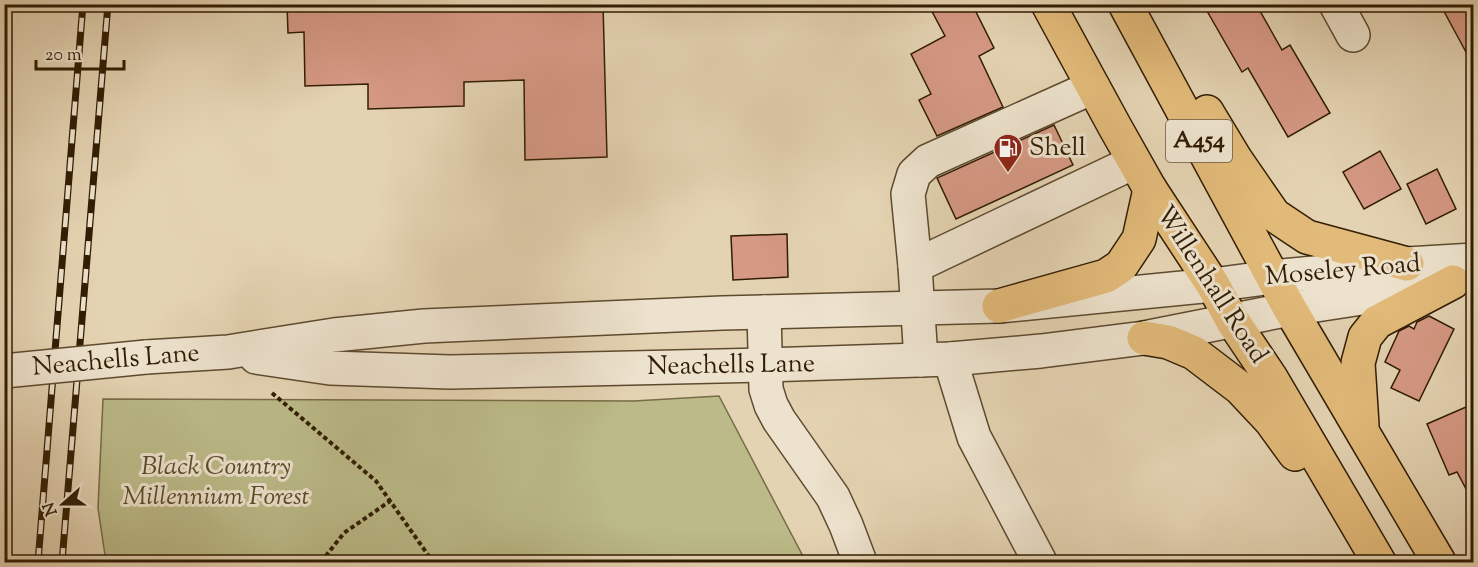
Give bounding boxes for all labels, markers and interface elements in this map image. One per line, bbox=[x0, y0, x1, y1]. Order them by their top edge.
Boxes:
scale bar bbox=[36, 33, 124, 71]
text: 20 m bbox=[45, 43, 82, 69]
road number: A454 bbox=[1166, 120, 1232, 162]
place label: Shell bbox=[1029, 130, 1086, 167]
fuel station icon: Shell bbox=[992, 132, 1024, 174]
street label: Willenhall Road bbox=[1146, 199, 1276, 372]
street label: Moseley Road bbox=[1264, 246, 1422, 296]
street label: Neachells Lane bbox=[31, 335, 201, 387]
street label: Neachells Lane bbox=[647, 346, 815, 386]
park label: Black Country Millennium Forest bbox=[123, 449, 310, 516]
north arrow bbox=[33, 474, 93, 534]
text: N bbox=[38, 498, 64, 519]

